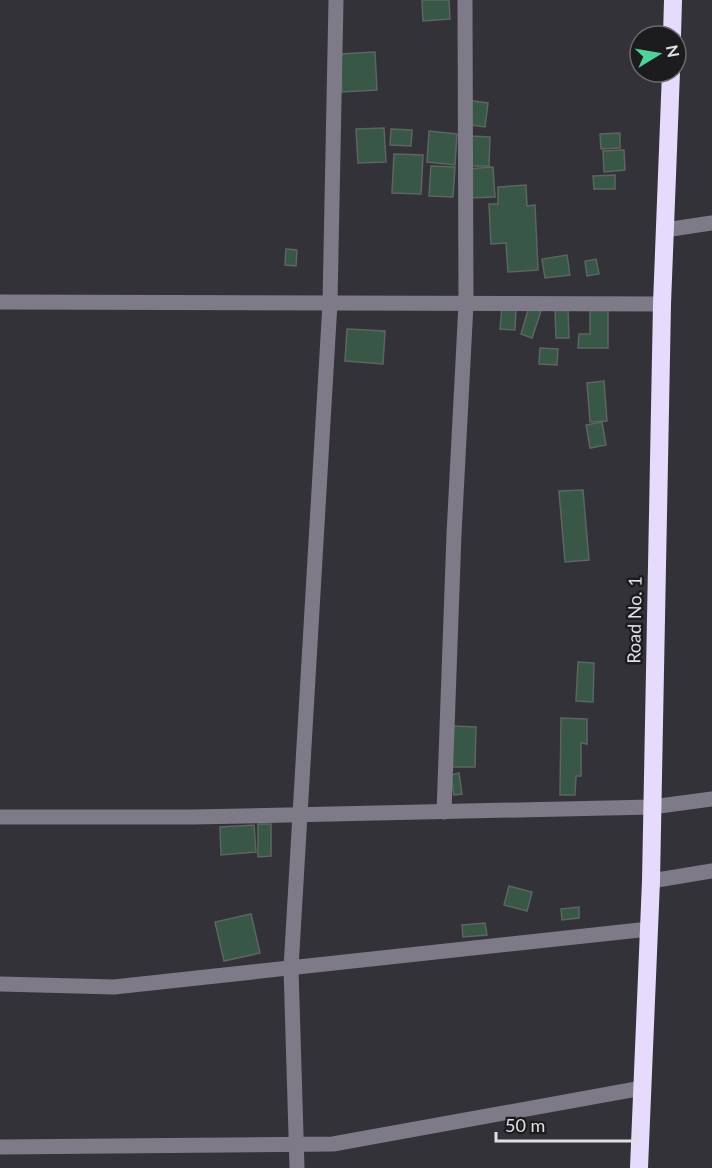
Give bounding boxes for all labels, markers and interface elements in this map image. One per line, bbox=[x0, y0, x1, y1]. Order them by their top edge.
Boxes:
north arrow bbox=[628, 24, 688, 84]
text: N bbox=[663, 43, 684, 59]
street label: Road No. 1 bbox=[622, 576, 646, 664]
scale bar bbox=[496, 1105, 636, 1143]
text: 50 m bbox=[505, 1114, 545, 1136]

